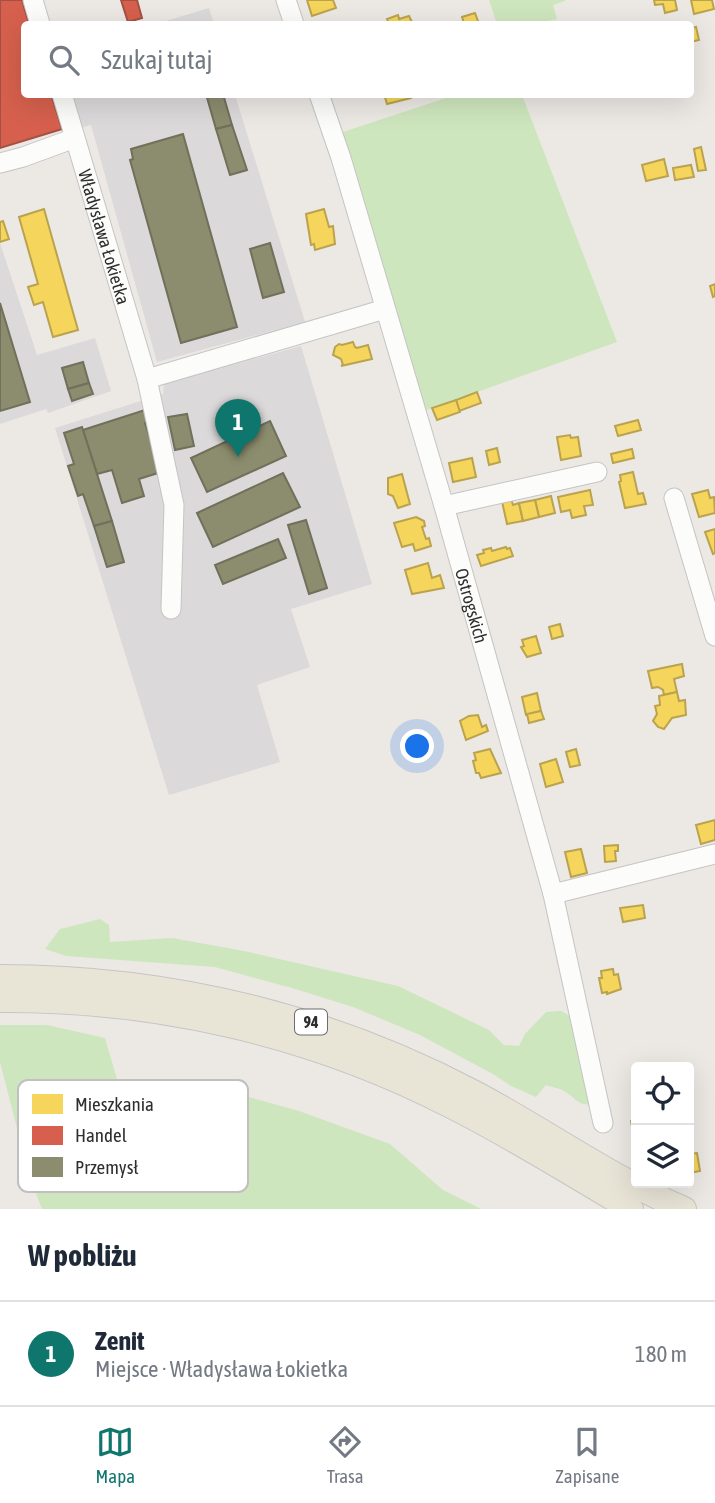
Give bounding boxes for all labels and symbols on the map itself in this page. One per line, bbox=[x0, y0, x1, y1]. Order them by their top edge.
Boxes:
street label: Władysława Łokietka bbox=[75, 167, 135, 307]
pin: 1 bbox=[215, 399, 261, 457]
street label: Ostrogskich bbox=[451, 566, 492, 645]
your location bbox=[400, 729, 434, 763]
road number: 94 bbox=[295, 1010, 327, 1034]
legend bbox=[18, 1080, 248, 1192]
text: Mieszkania bbox=[75, 1093, 154, 1115]
text: Handel bbox=[75, 1124, 127, 1146]
text: Przemysł bbox=[75, 1156, 138, 1178]

